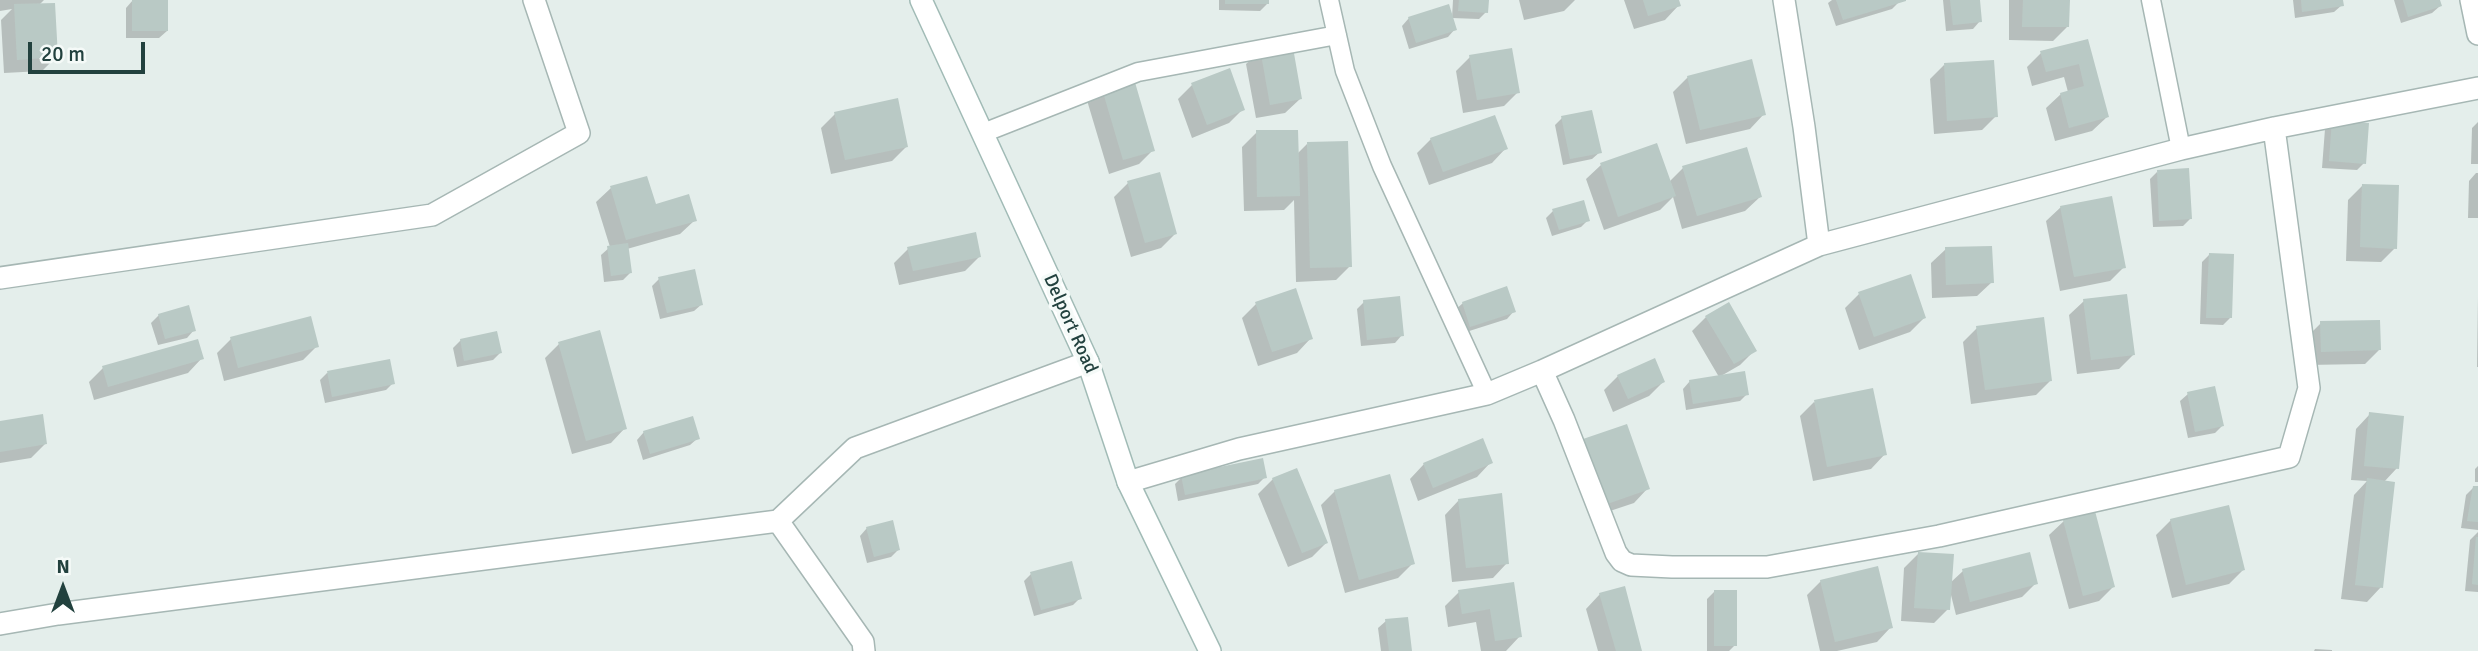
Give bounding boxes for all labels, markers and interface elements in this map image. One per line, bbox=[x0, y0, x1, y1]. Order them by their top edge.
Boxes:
scale bar bbox=[32, 28, 149, 72]
text: 20 m bbox=[41, 41, 85, 67]
street label: Delport Road bbox=[1038, 271, 1102, 377]
north arrow bbox=[28, 553, 98, 623]
text: N bbox=[56, 555, 70, 579]

